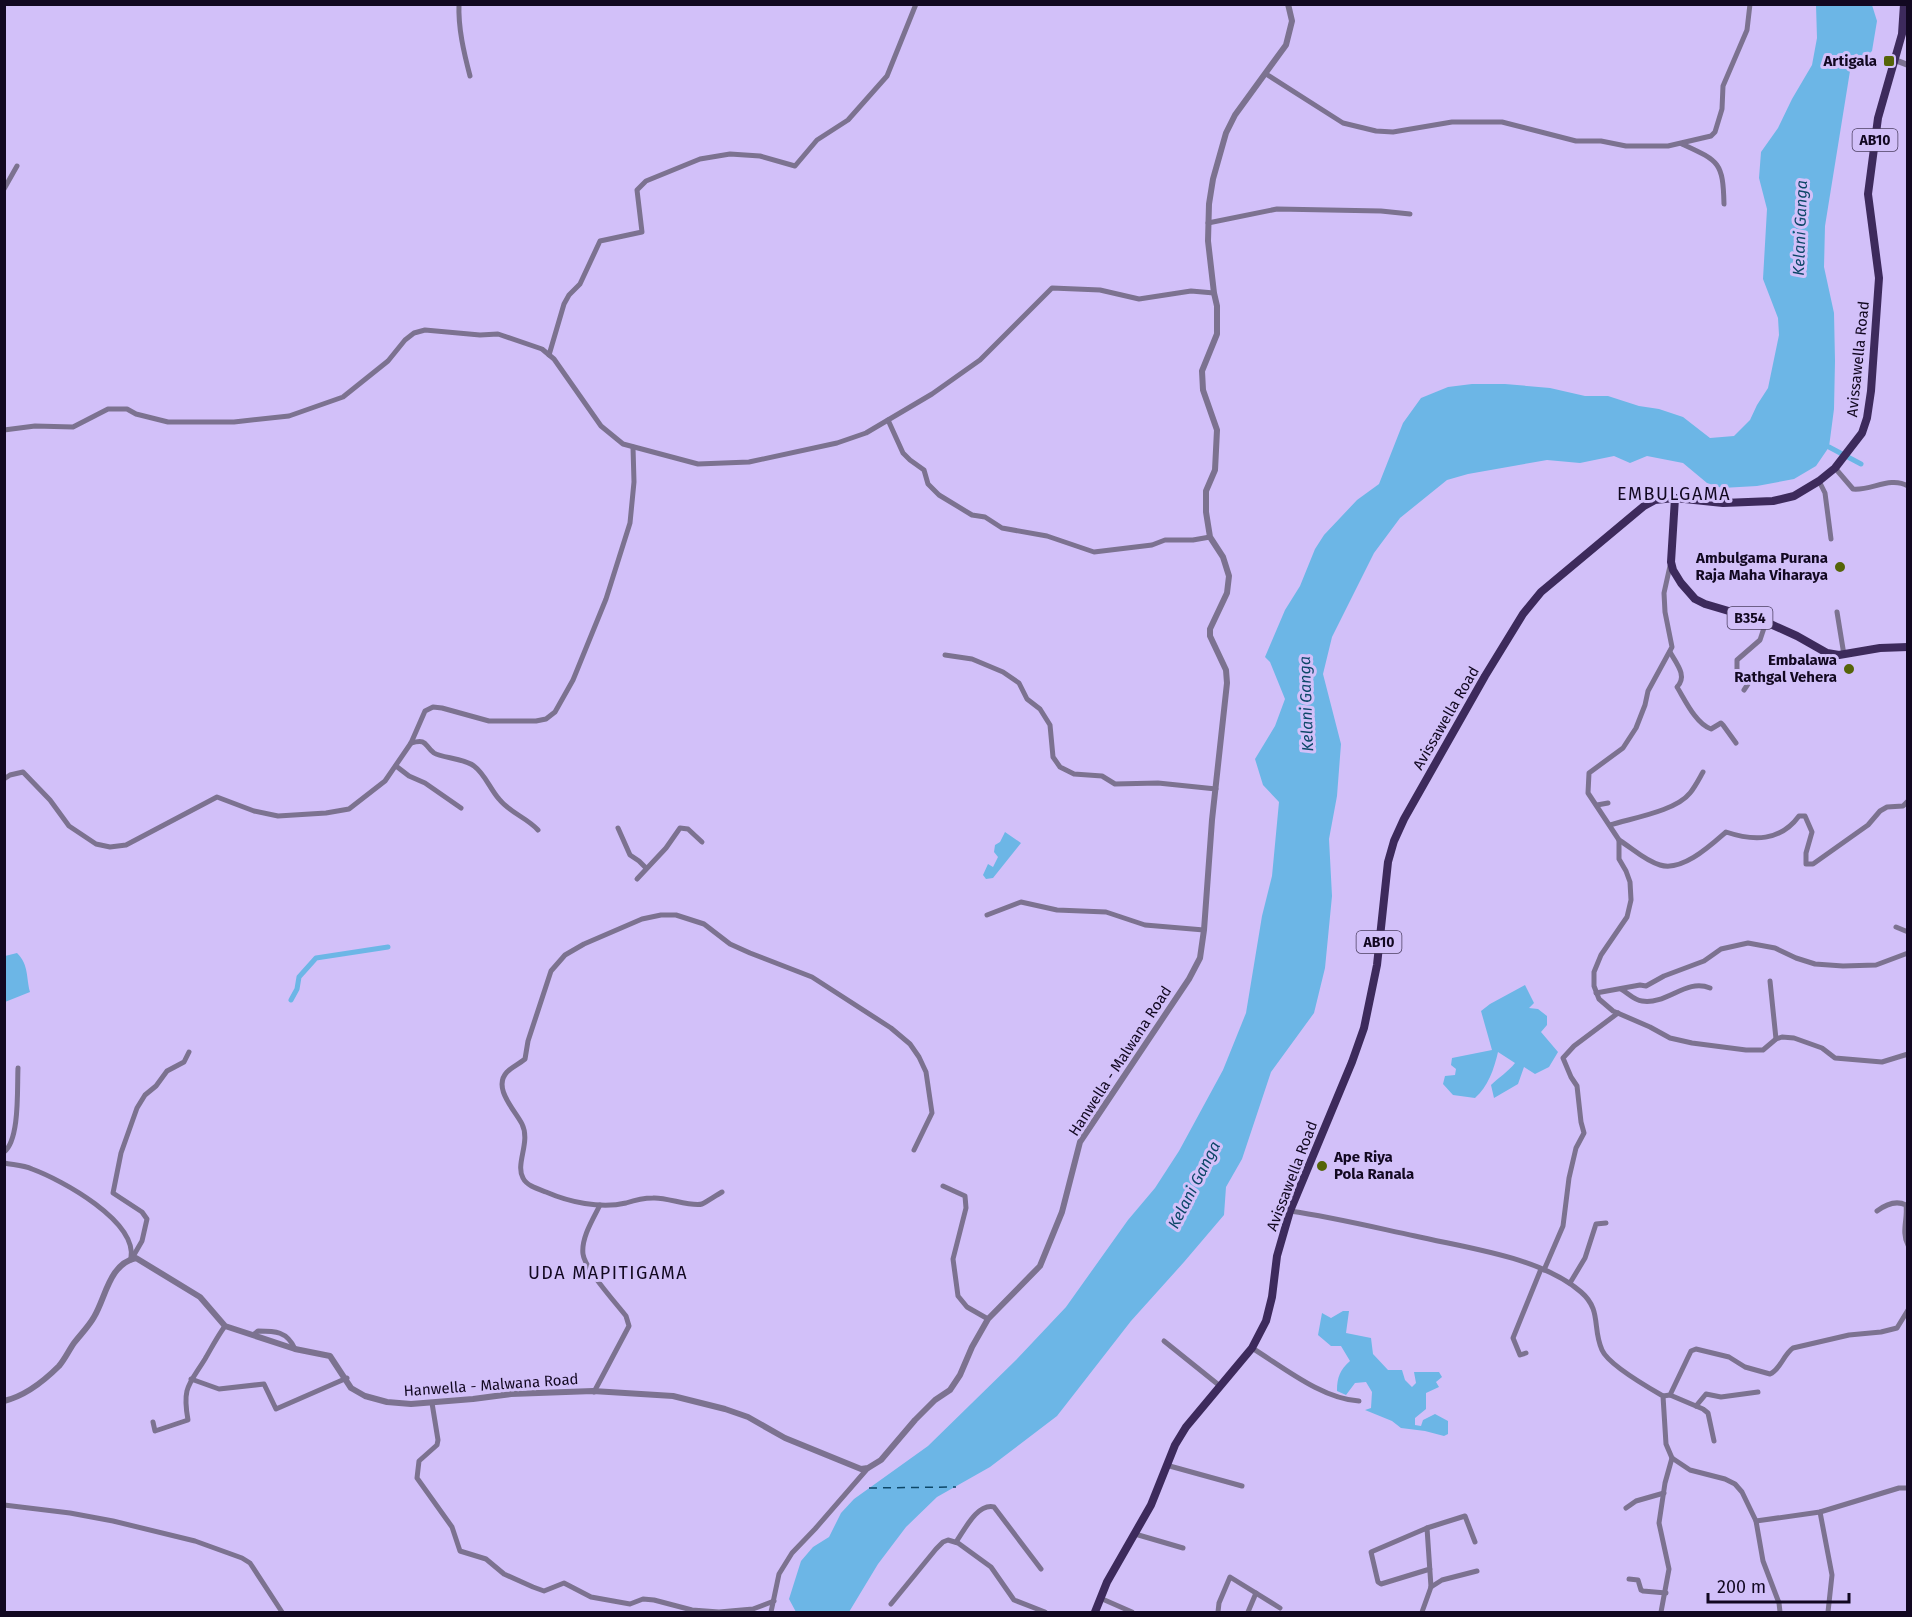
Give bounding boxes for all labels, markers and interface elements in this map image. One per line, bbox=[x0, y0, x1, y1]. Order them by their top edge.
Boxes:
place label: Artigala bbox=[1823, 52, 1877, 70]
marker: Artigala bbox=[1882, 54, 1896, 68]
road number: AB10 bbox=[1852, 129, 1898, 151]
water label: Kelani Ganga bbox=[1789, 180, 1811, 276]
street label: Avissawella Road bbox=[1843, 300, 1873, 418]
district label: EMBULGAMA bbox=[1617, 483, 1731, 505]
place label: Ambulgama Purana Raja Maha Viharaya bbox=[1695, 549, 1828, 584]
marker: Ambulgama Purana Raja Maha Viharaya bbox=[1833, 560, 1847, 574]
road number: B354 bbox=[1728, 607, 1772, 629]
place label: Embalawa Rathgal Vehera bbox=[1734, 651, 1837, 686]
water label: Kelani Ganga bbox=[1295, 656, 1317, 752]
marker: Embalawa Rathgal Vehera bbox=[1842, 662, 1856, 676]
street label: Avissawella Road bbox=[1409, 663, 1483, 773]
road number: AB10 bbox=[1356, 931, 1402, 953]
street label: Hanwella - Malwana Road bbox=[1065, 983, 1175, 1139]
street label: Avissawella Road bbox=[1263, 1118, 1321, 1234]
water label: Kelani Ganga bbox=[1164, 1138, 1224, 1232]
place label: Ape Riya Pola Ranala bbox=[1333, 1148, 1414, 1183]
marker: Ape Riya Pola Ranala bbox=[1315, 1159, 1329, 1173]
district label: UDA MAPITIGAMA bbox=[528, 1262, 688, 1284]
street label: Hanwella - Malwana Road bbox=[403, 1370, 579, 1400]
scale bar bbox=[1708, 1566, 1849, 1604]
text: 200 m bbox=[1717, 1576, 1766, 1598]

